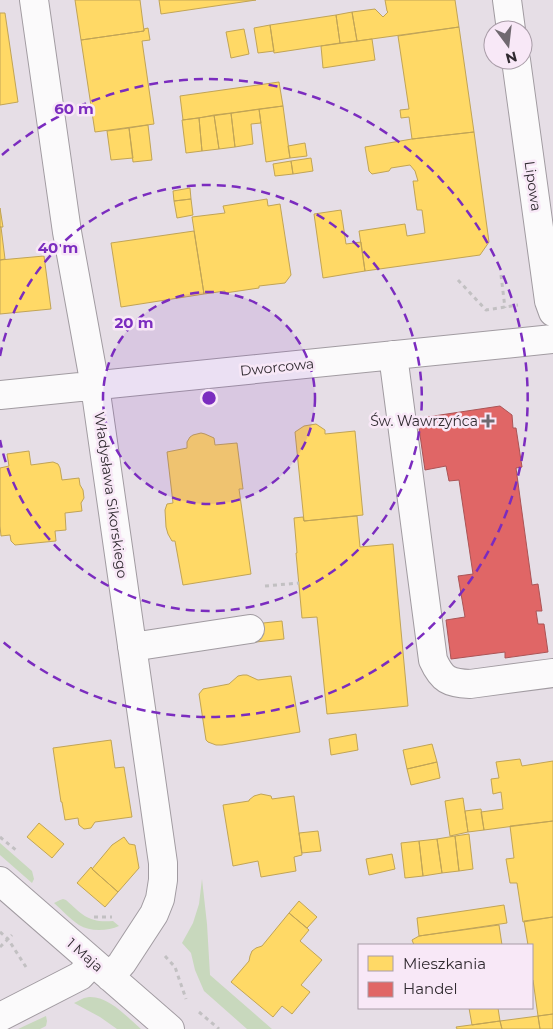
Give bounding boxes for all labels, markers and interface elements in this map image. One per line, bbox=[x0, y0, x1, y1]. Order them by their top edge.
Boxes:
north arrow bbox=[483, 20, 533, 70]
text: N bbox=[504, 47, 519, 68]
text: 60 m bbox=[54, 99, 94, 118]
street label: Lipowa bbox=[521, 160, 545, 212]
text: 40 m bbox=[38, 238, 78, 257]
text: 20 m bbox=[114, 313, 154, 332]
street label: Dworcowa bbox=[239, 354, 315, 380]
centre of rings bbox=[200, 389, 218, 407]
street label: Władysława Sikorskiego bbox=[90, 411, 132, 580]
place label: Św. Wawrzyńca bbox=[370, 412, 478, 430]
marker: Św. Wawrzyńca bbox=[482, 415, 494, 427]
street label: 1 Maja bbox=[63, 934, 107, 976]
legend bbox=[358, 944, 533, 1009]
text: Mieszkania bbox=[403, 954, 486, 973]
text: Handel bbox=[403, 979, 457, 998]

